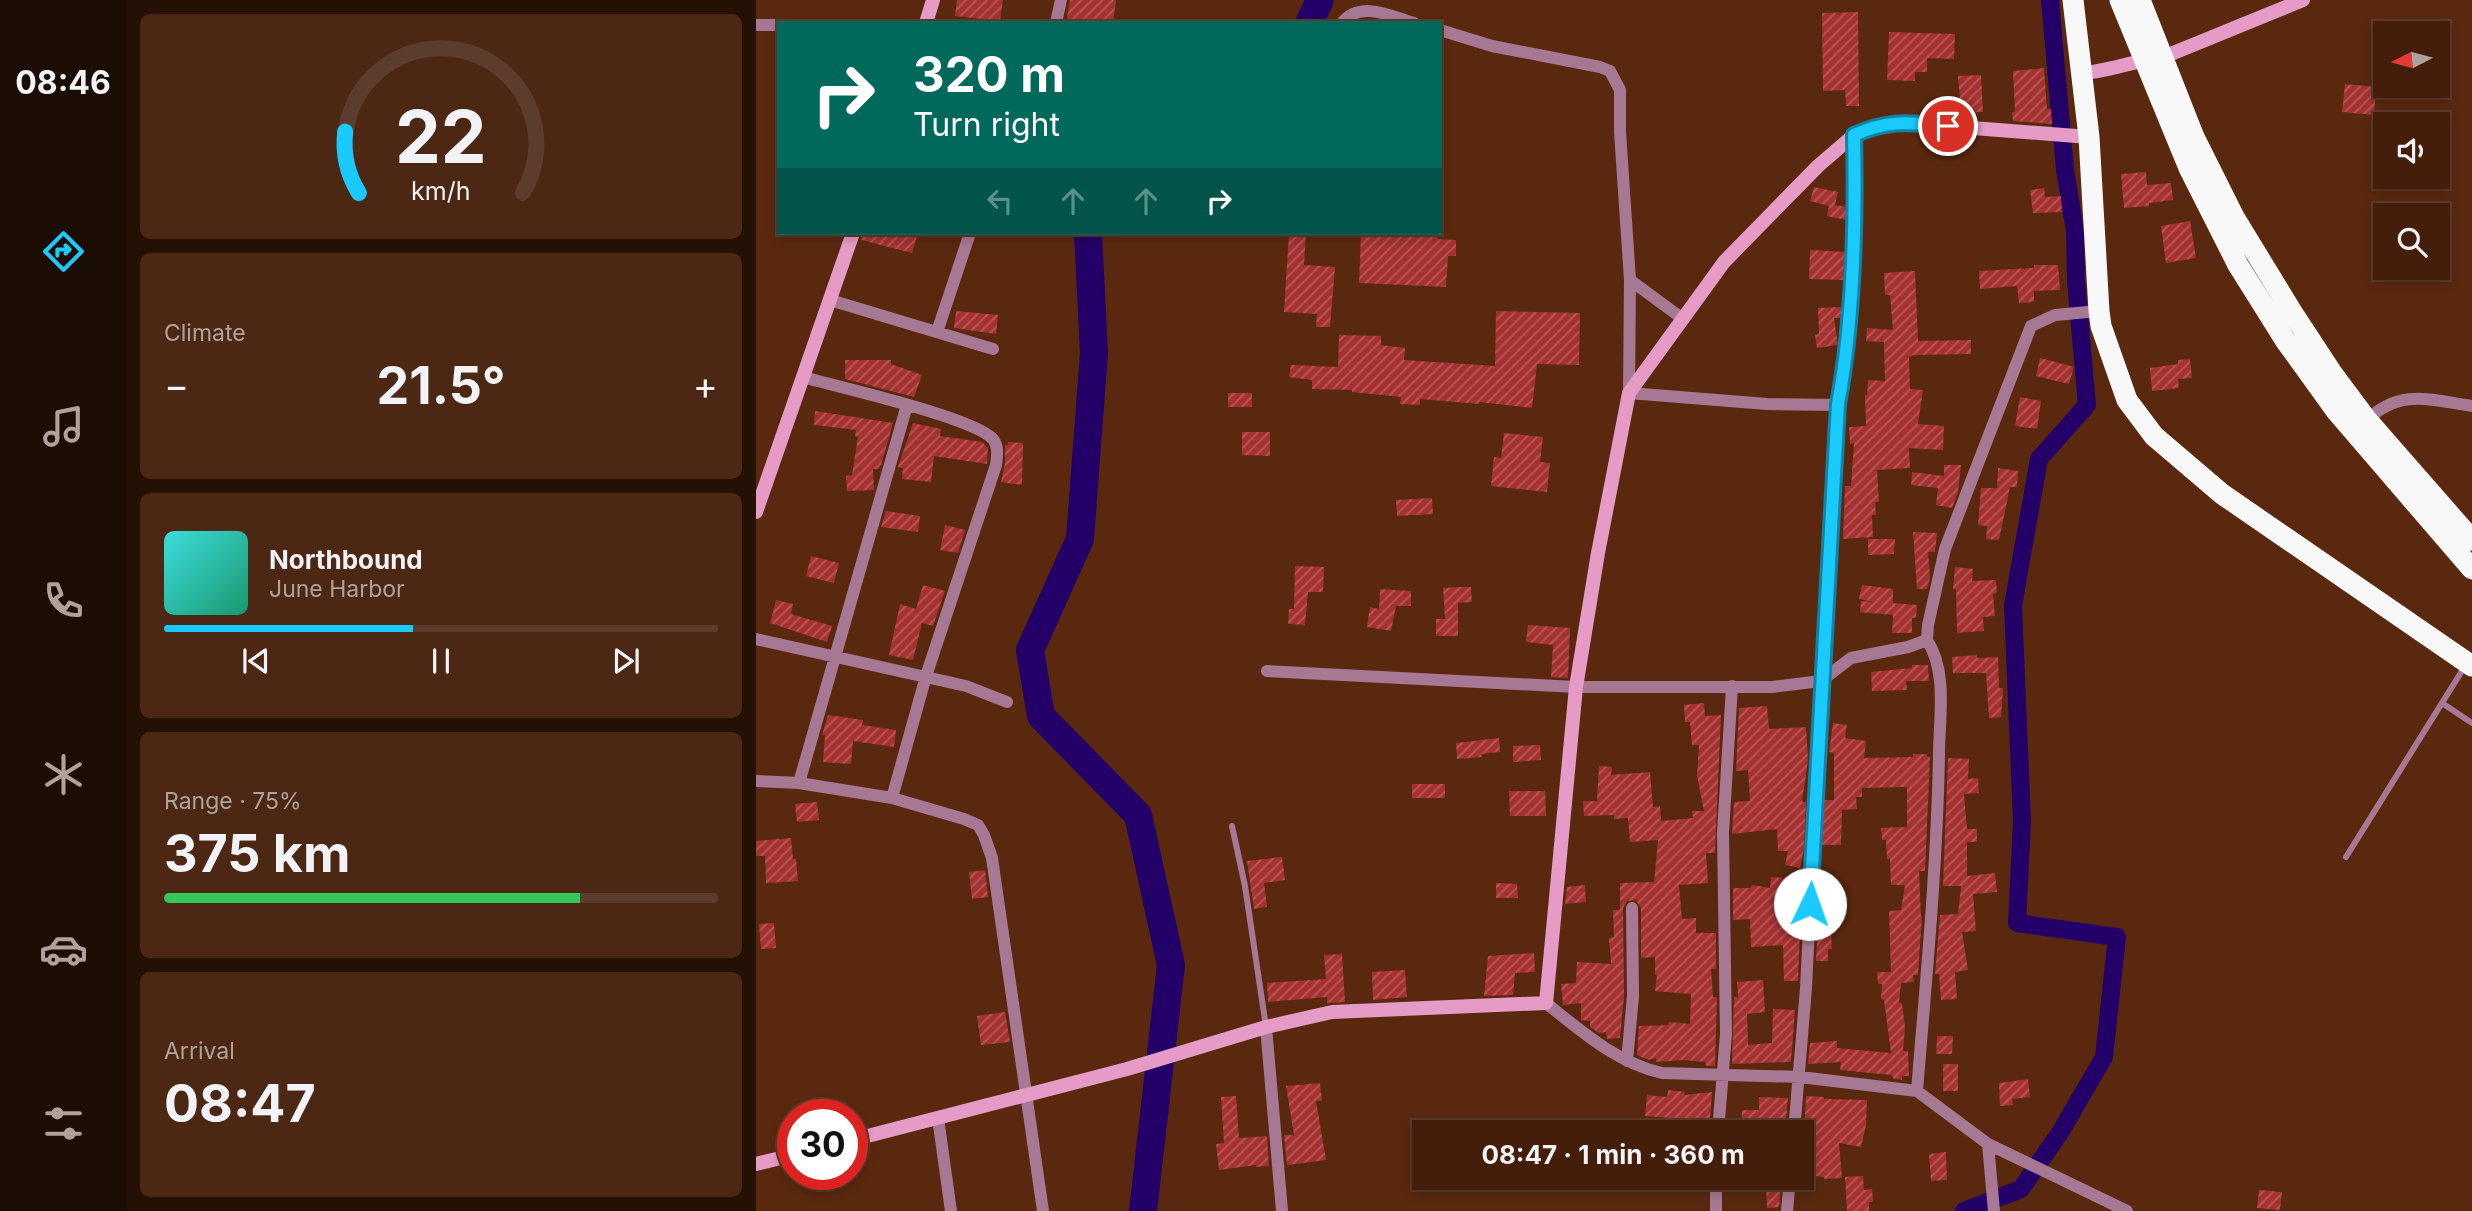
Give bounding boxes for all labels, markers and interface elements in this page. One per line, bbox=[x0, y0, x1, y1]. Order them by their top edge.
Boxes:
north arrow bbox=[2373, 21, 2450, 98]
map controls bbox=[2373, 21, 2450, 280]
text: 320 m bbox=[913, 45, 1065, 104]
icon: right bbox=[798, 49, 889, 140]
text: 08:46 bbox=[15, 63, 111, 102]
text: 22 bbox=[395, 92, 487, 181]
pin bbox=[1918, 96, 1978, 156]
text: Turn right bbox=[913, 105, 1060, 144]
icon: arrive bbox=[1929, 107, 1967, 145]
button: sound bbox=[2373, 112, 2450, 189]
text: km/h bbox=[411, 176, 471, 206]
icon: left bbox=[981, 182, 1019, 220]
icon: ahead bbox=[1054, 182, 1092, 220]
icon: ahead bbox=[1127, 182, 1165, 220]
icon: right bbox=[1200, 182, 1238, 220]
button: search bbox=[2373, 203, 2450, 280]
icon: directions bbox=[39, 227, 88, 276]
text: Climate bbox=[164, 319, 246, 347]
text: 21.5° bbox=[376, 354, 506, 417]
text: − bbox=[164, 362, 189, 408]
text: + bbox=[693, 362, 718, 408]
icon: music bbox=[39, 402, 88, 451]
text: Northbound bbox=[269, 544, 423, 575]
text: June Harbor bbox=[269, 575, 405, 603]
icon: phone bbox=[39, 576, 88, 625]
icon: previous bbox=[237, 642, 275, 680]
icon: pause bbox=[422, 642, 460, 680]
icon: next bbox=[607, 642, 645, 680]
icon: climate bbox=[39, 750, 88, 799]
text: Range · 75% bbox=[164, 787, 302, 815]
text: 375 km bbox=[164, 822, 350, 885]
position arrow bbox=[1773, 867, 1847, 941]
icon: car bbox=[39, 925, 88, 974]
text: Arrival bbox=[164, 1037, 235, 1065]
text: 08:47 bbox=[164, 1072, 316, 1135]
icon: filters bbox=[39, 1099, 88, 1148]
speed limit sign: 30 bbox=[777, 1099, 868, 1190]
text: 08:47 · 1 min · 360 m bbox=[1481, 1139, 1745, 1170]

